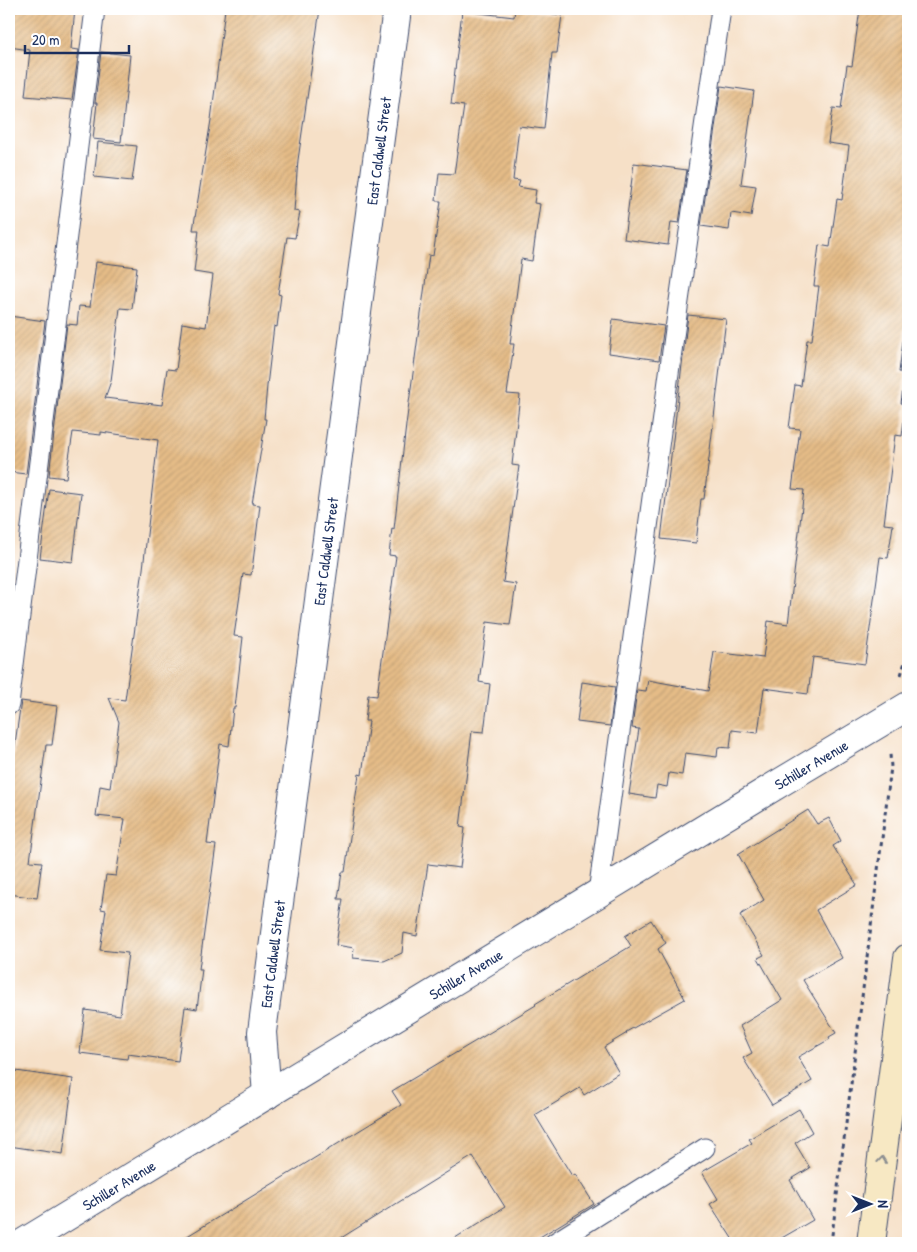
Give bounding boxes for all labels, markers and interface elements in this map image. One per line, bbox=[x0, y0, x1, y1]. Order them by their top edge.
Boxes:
scale bar bbox=[25, 22, 129, 54]
text: 20 m bbox=[32, 29, 59, 50]
street label: East Caldwell Street bbox=[361, 95, 396, 206]
street label: East Caldwell Street bbox=[308, 495, 343, 607]
street label: Schiller Avenue bbox=[770, 734, 852, 794]
street label: East Caldwell Street bbox=[255, 898, 290, 1009]
street label: Schiller Avenue bbox=[425, 944, 506, 1004]
street label: Schiller Avenue bbox=[78, 1154, 159, 1215]
one-way arrow bbox=[876, 1156, 887, 1164]
north arrow bbox=[844, 1180, 894, 1230]
text: N bbox=[874, 1200, 893, 1208]

